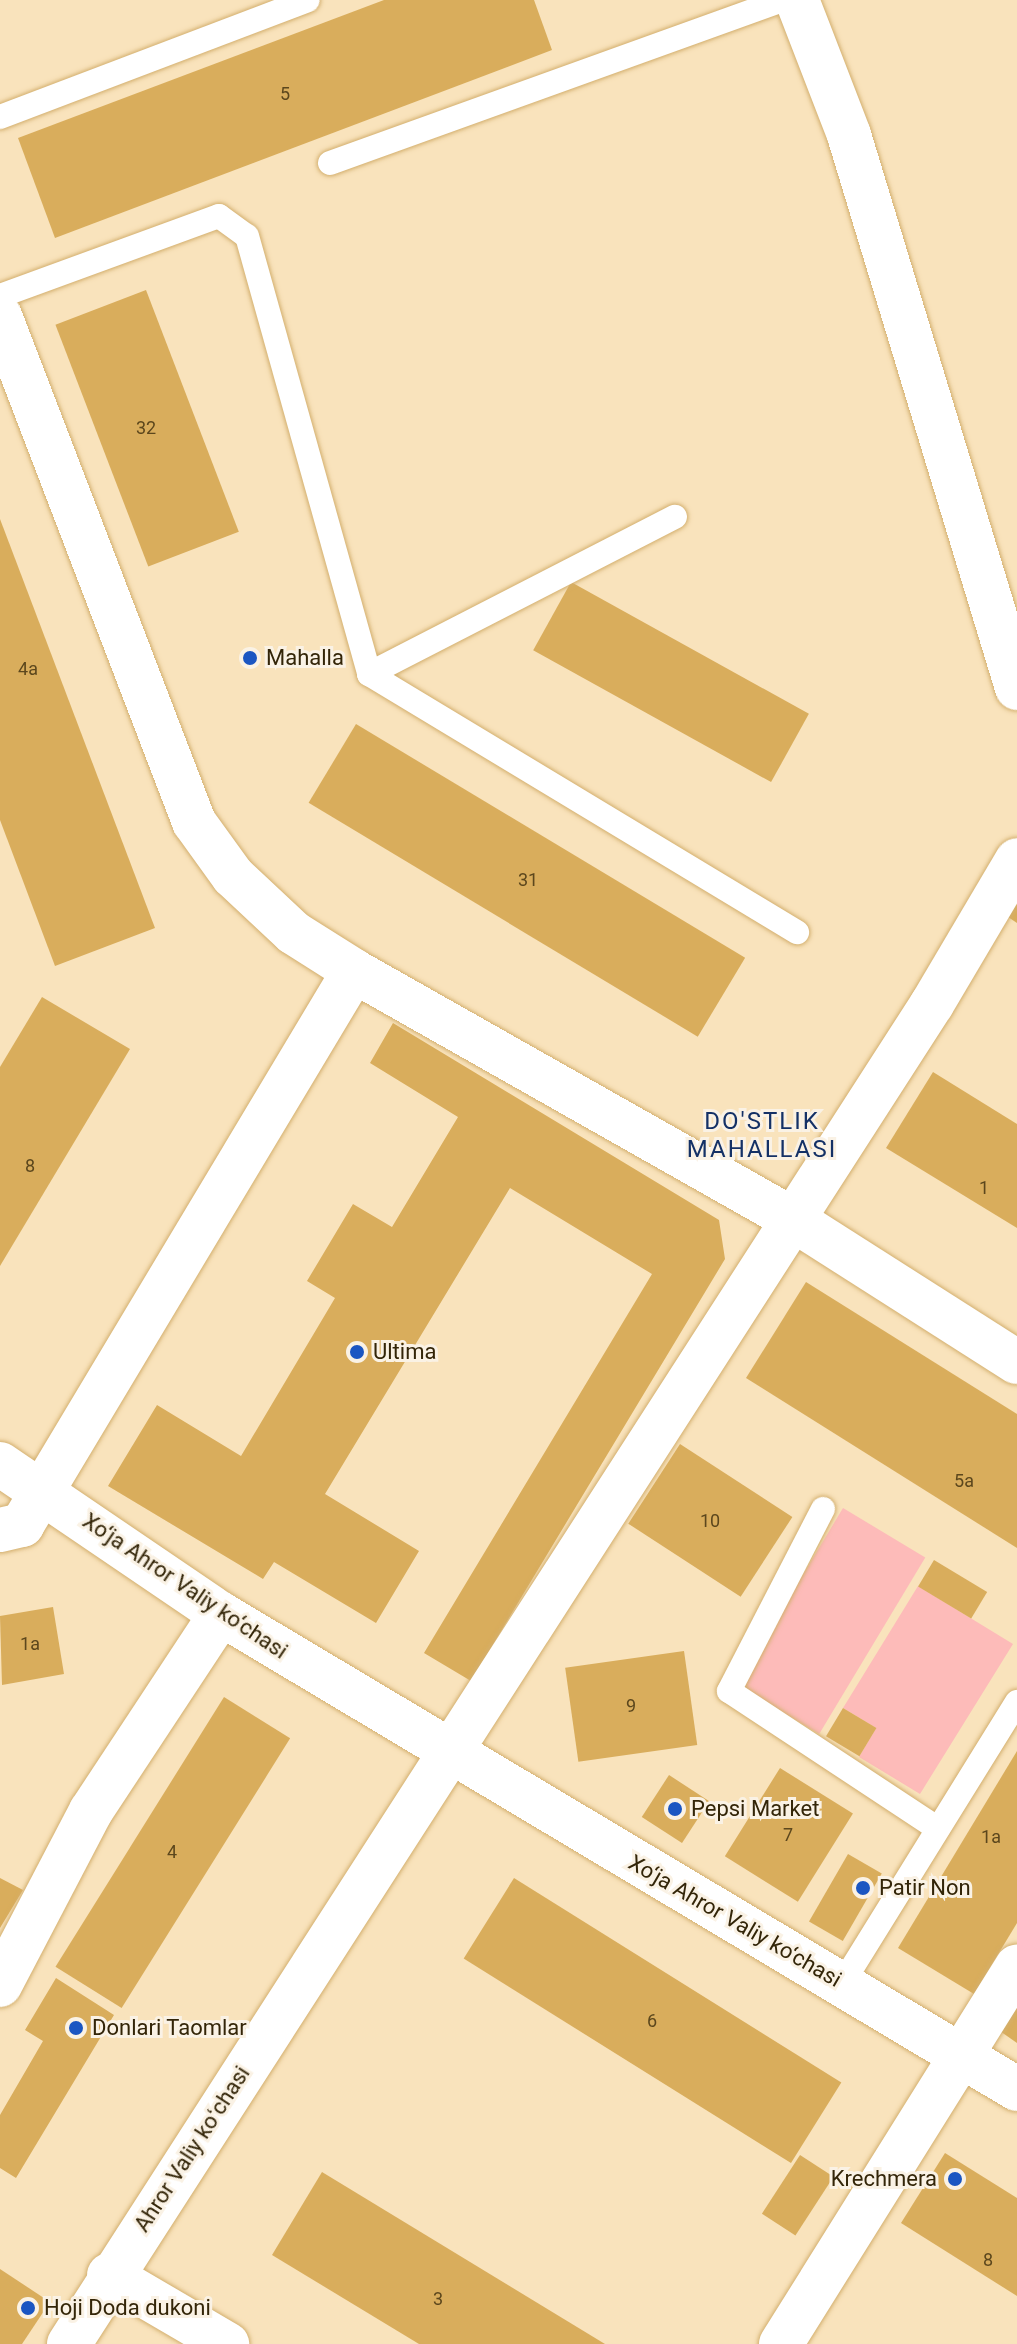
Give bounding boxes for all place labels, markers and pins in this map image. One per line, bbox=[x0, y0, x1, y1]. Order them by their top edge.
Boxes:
place label: Mahalla bbox=[266, 645, 344, 671]
marker: Mahalla bbox=[241, 649, 259, 667]
place label: Ultima bbox=[373, 1339, 436, 1365]
marker: Ultima bbox=[348, 1343, 366, 1361]
place label: Pepsi Market bbox=[691, 1796, 819, 1822]
marker: Pepsi Market bbox=[666, 1800, 684, 1818]
place label: Patir Non bbox=[879, 1875, 971, 1901]
marker: Patir Non bbox=[854, 1879, 872, 1897]
place label: Donlari Taomlar bbox=[92, 2015, 247, 2041]
marker: Donlari Taomlar bbox=[67, 2019, 85, 2037]
place label: Krechmera bbox=[831, 2166, 937, 2192]
marker: Krechmera bbox=[944, 2168, 966, 2190]
place label: Hoji Doda dukoni bbox=[44, 2295, 211, 2321]
marker: Hoji Doda dukoni bbox=[19, 2299, 37, 2317]

